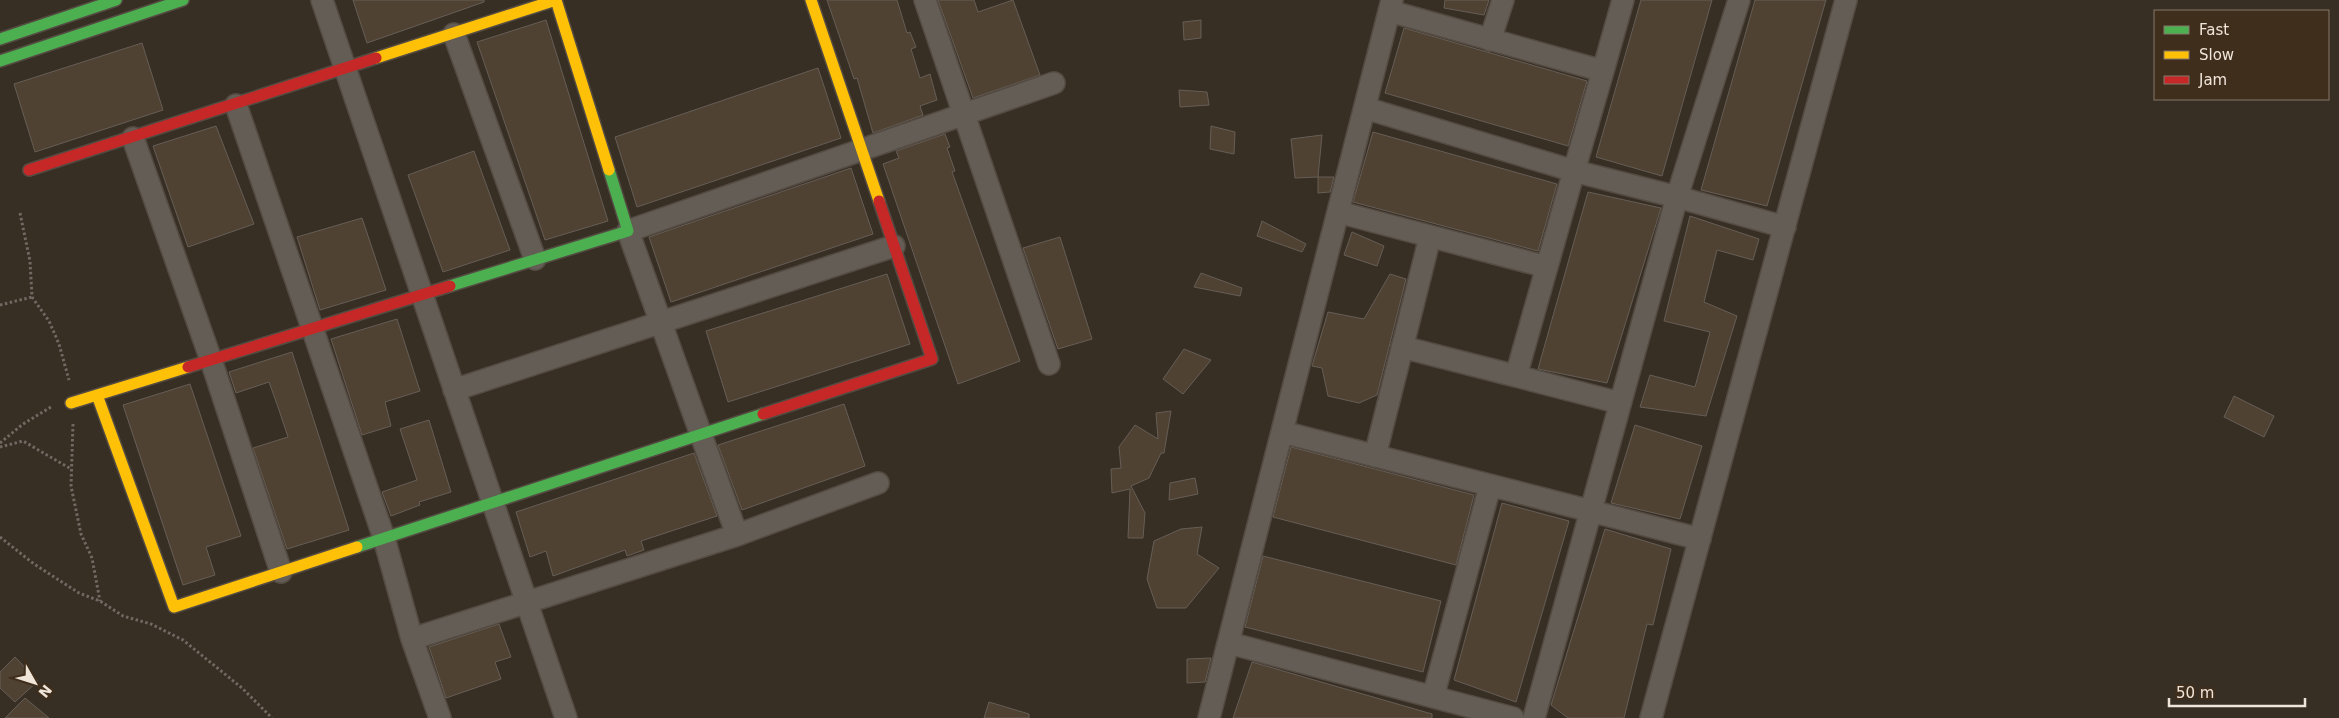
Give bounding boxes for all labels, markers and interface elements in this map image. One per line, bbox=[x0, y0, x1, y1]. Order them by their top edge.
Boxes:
legend bbox=[2154, 10, 2329, 100]
text: Fast bbox=[2199, 21, 2229, 39]
text: Slow bbox=[2199, 46, 2234, 64]
text: Jam bbox=[2198, 71, 2227, 89]
north arrow bbox=[10, 658, 60, 708]
scale bar bbox=[2169, 676, 2305, 708]
text: N bbox=[35, 682, 55, 701]
text: 50 m bbox=[2176, 684, 2214, 702]

